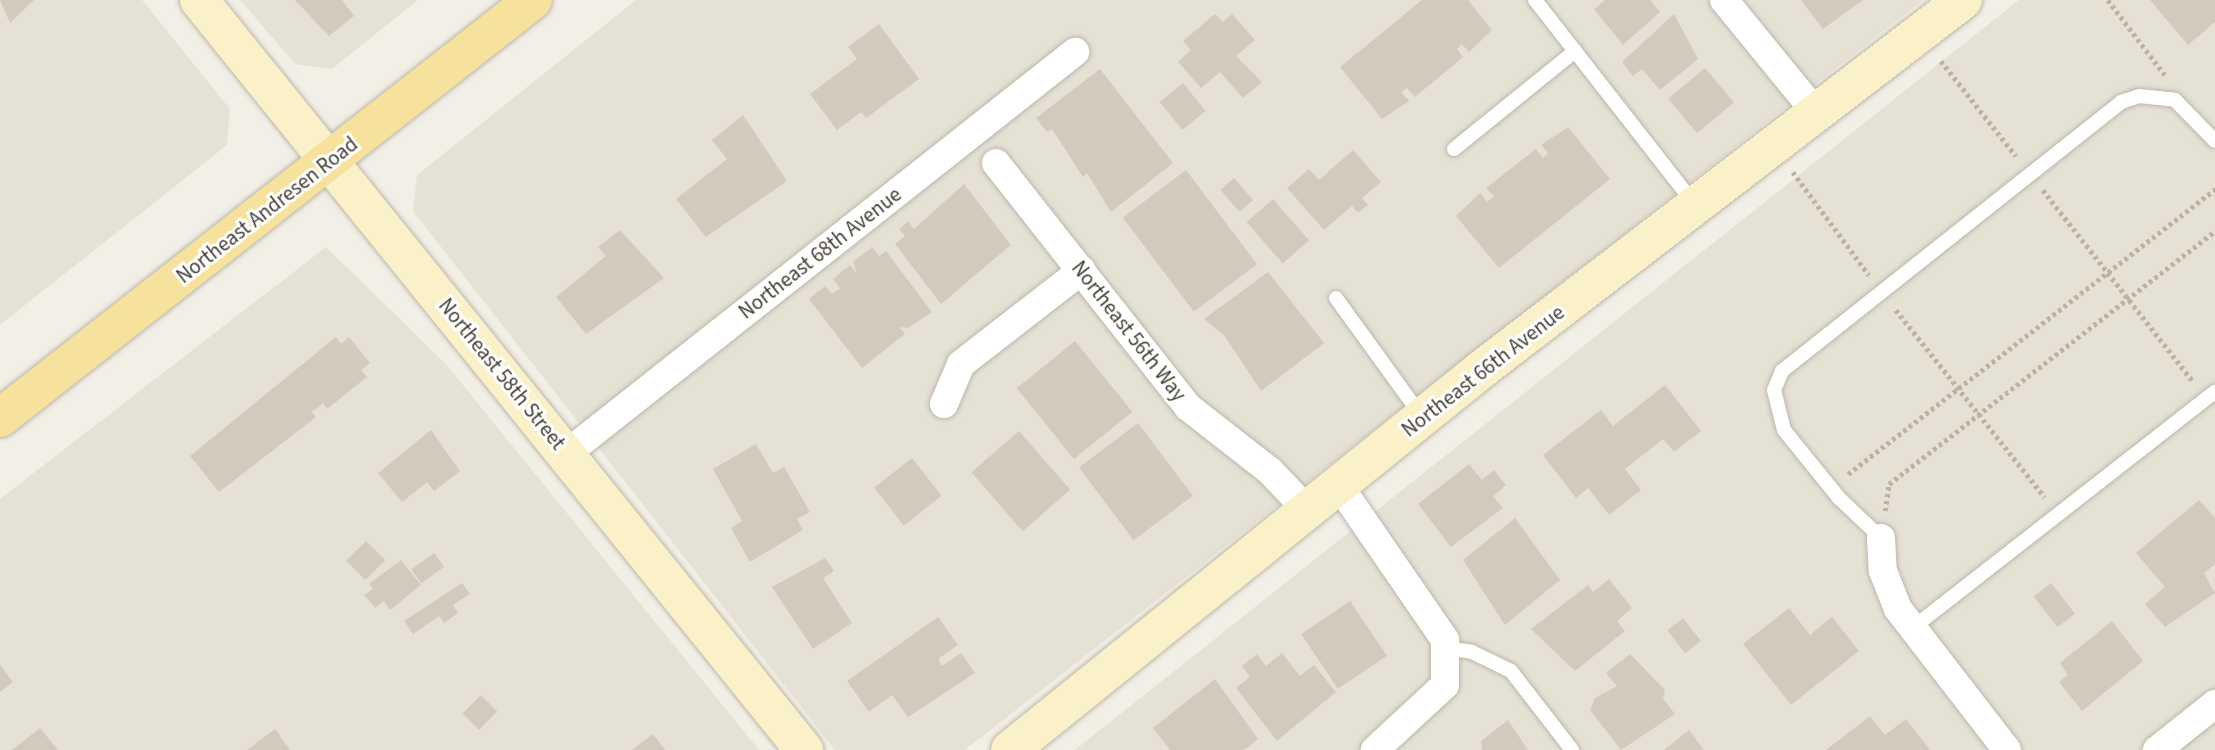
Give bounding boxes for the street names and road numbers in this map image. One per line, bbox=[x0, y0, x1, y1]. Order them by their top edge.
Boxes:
street label: Northeast Andresen Road bbox=[171, 131, 363, 289]
street label: Northeast 68th Avenue bbox=[734, 182, 906, 324]
street label: Northeast 56th Way bbox=[1066, 256, 1192, 406]
street label: Northeast 58th Street bbox=[433, 293, 571, 455]
street label: Northeast 66th Avenue bbox=[1397, 300, 1569, 442]

